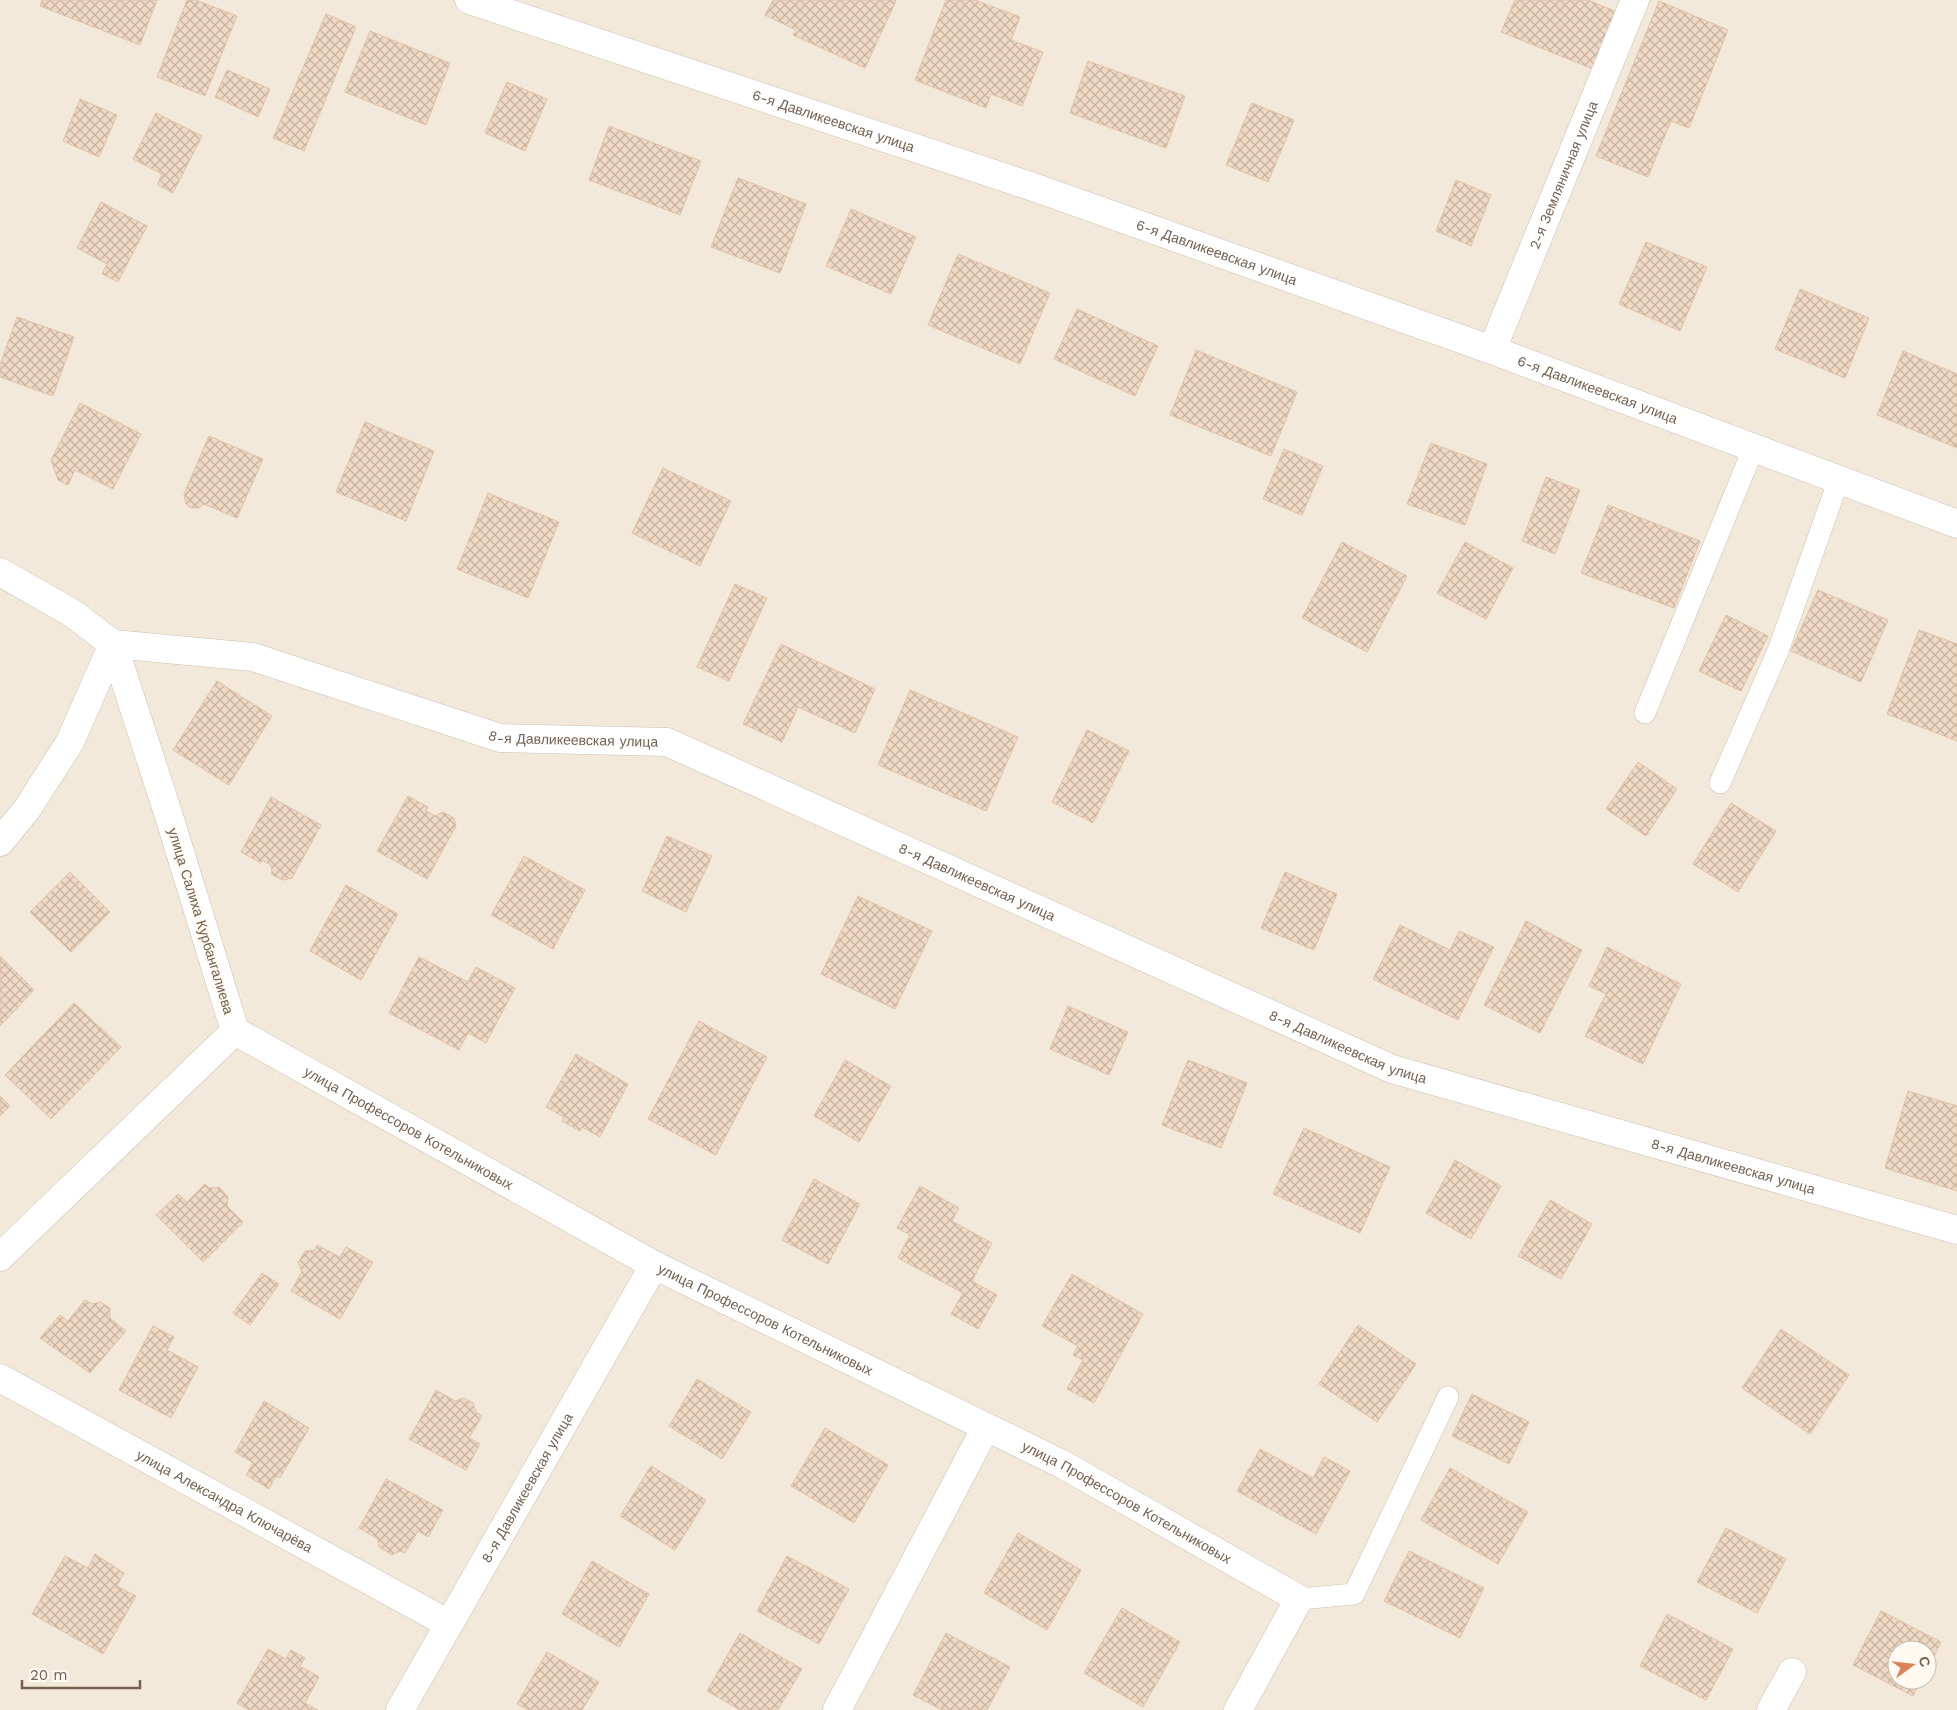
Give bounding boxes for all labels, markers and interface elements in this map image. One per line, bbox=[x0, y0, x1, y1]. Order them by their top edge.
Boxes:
street label: 6-я Давликеевская улица bbox=[750, 87, 917, 155]
street label: 2-я Земляничная улица bbox=[1526, 99, 1601, 251]
street label: 6-я Давликеевская улица bbox=[1134, 216, 1299, 288]
street label: 6-я Давликеевская улица bbox=[1515, 352, 1680, 427]
street label: 8-я Давликеевская улица bbox=[486, 727, 658, 750]
street label: улица Салиха Курбангалиева bbox=[165, 826, 237, 1016]
street label: 8-я Давликеевская улица bbox=[896, 840, 1058, 924]
street label: 8-я Давликеевская улица bbox=[1266, 1007, 1429, 1087]
street label: улица Профессоров Котельниковых bbox=[301, 1063, 516, 1193]
street label: 8-я Давликеевская улица bbox=[1649, 1135, 1817, 1197]
street label: улица Профессоров Котельниковых bbox=[656, 1260, 876, 1379]
street label: 8-я Давликеевская улица bbox=[478, 1410, 576, 1565]
street label: улица Профессоров Котельниковых bbox=[1020, 1438, 1234, 1567]
street label: улица Александра Ключарёва bbox=[134, 1446, 315, 1556]
north arrow bbox=[1887, 1640, 1937, 1690]
text: С bbox=[1916, 1655, 1934, 1669]
scale bar bbox=[22, 1658, 140, 1690]
text: 20 m bbox=[30, 1666, 68, 1684]

